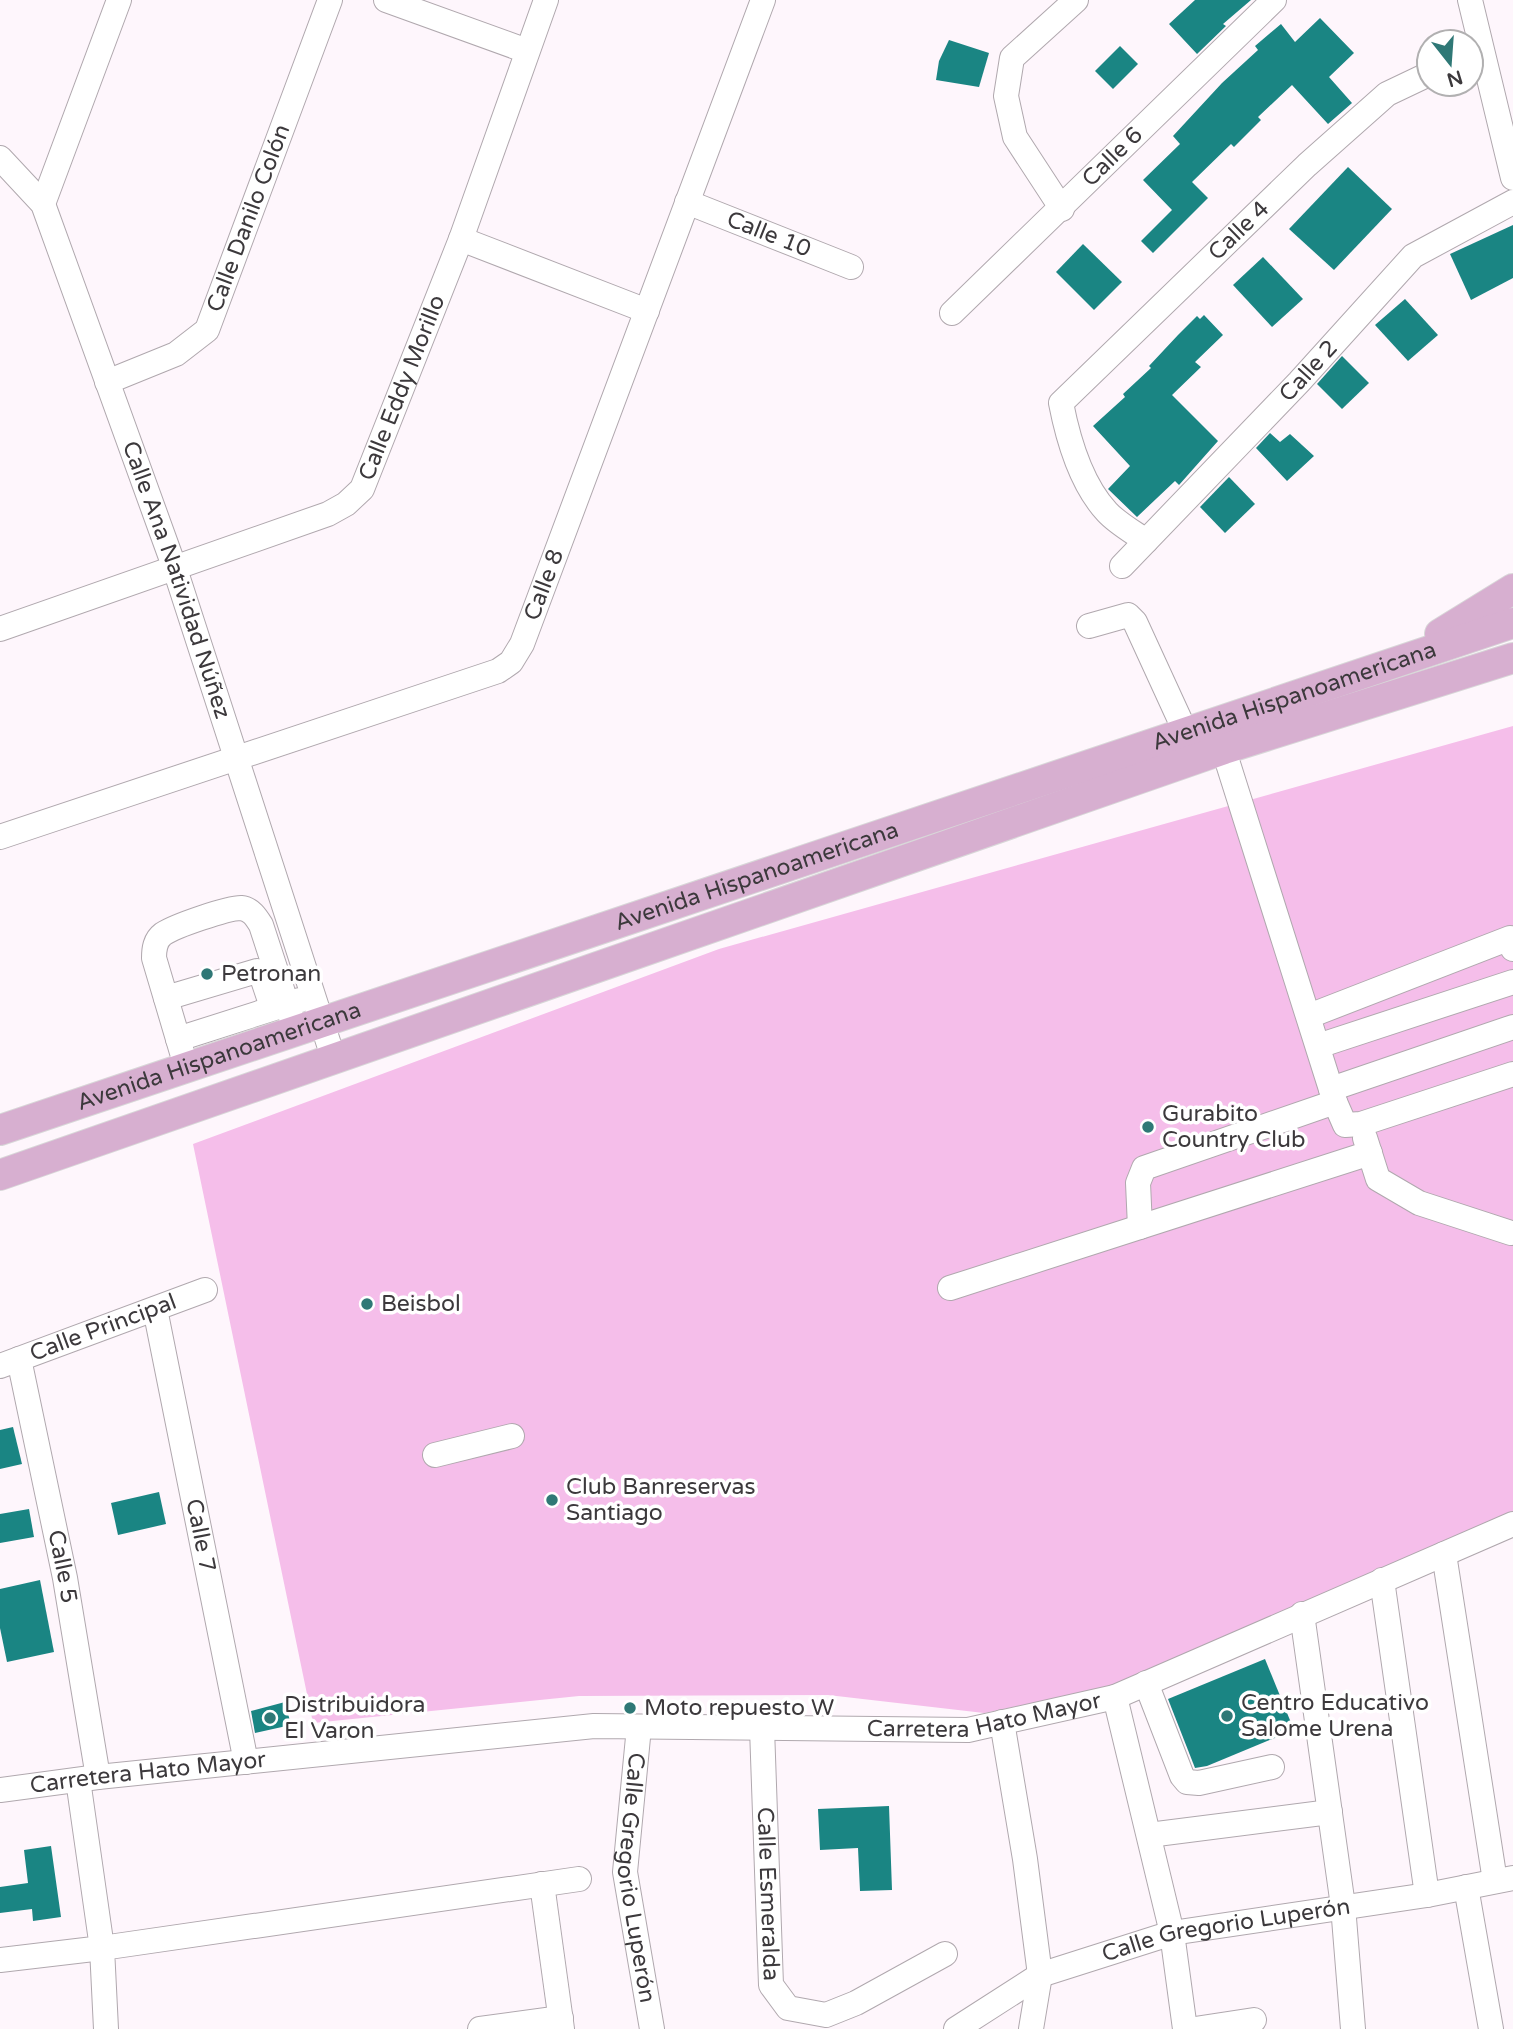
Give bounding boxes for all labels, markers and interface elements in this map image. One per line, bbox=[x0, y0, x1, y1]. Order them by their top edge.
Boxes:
north arrow bbox=[1415, 28, 1485, 98]
text: N bbox=[1444, 66, 1465, 91]
street label: Calle Danilo Colón bbox=[201, 120, 296, 316]
street label: Calle 6 bbox=[1076, 121, 1149, 193]
street label: Calle 4 bbox=[1203, 195, 1275, 267]
street label: Calle 10 bbox=[723, 205, 815, 264]
street label: Calle Eddy Morillo bbox=[353, 291, 451, 485]
street label: Calle 2 bbox=[1273, 334, 1344, 408]
street label: Calle Ana Natividad Núñez bbox=[116, 437, 237, 722]
street label: Calle 8 bbox=[518, 545, 570, 624]
street label: Avenida Hispanoamericana bbox=[1149, 636, 1440, 757]
street label: Avenida Hispanoamericana bbox=[611, 816, 902, 937]
place label: Petronan bbox=[221, 960, 321, 988]
marker: Petronan bbox=[199, 966, 215, 982]
street label: Avenida Hispanoamericana bbox=[73, 996, 365, 1117]
place label: Gurabito Country Club bbox=[1162, 1100, 1306, 1154]
marker: Gurabito Country Club bbox=[1140, 1119, 1156, 1135]
street label: Calle Principal bbox=[26, 1288, 180, 1368]
place label: Beisbol bbox=[381, 1290, 461, 1318]
marker: Beisbol bbox=[359, 1296, 375, 1312]
place label: Club Banreservas Santiago bbox=[566, 1473, 755, 1527]
marker: Club Banreservas Santiago bbox=[544, 1492, 560, 1508]
street label: Calle 7 bbox=[179, 1497, 221, 1574]
street label: Calle 5 bbox=[41, 1527, 83, 1605]
street label: Carretera Hato Mayor bbox=[867, 1686, 1104, 1744]
place label: Centro Educativo Salome Urena bbox=[1241, 1689, 1429, 1743]
place label: Distribuidora El Varon bbox=[284, 1691, 426, 1745]
place label: Moto repuesto W bbox=[644, 1694, 834, 1722]
marker: Moto repuesto W bbox=[622, 1700, 638, 1716]
marker: Centro Educativo Salome Urena bbox=[1219, 1708, 1235, 1724]
marker: Distribuidora El Varon bbox=[262, 1710, 278, 1726]
street label: Carretera Hato Mayor bbox=[28, 1746, 267, 1800]
street label: Calle Gregorio Luperón bbox=[610, 1751, 661, 2005]
street label: Calle Esmeralda bbox=[751, 1806, 785, 1981]
street label: Calle Gregorio Luperón bbox=[1098, 1893, 1352, 1968]

